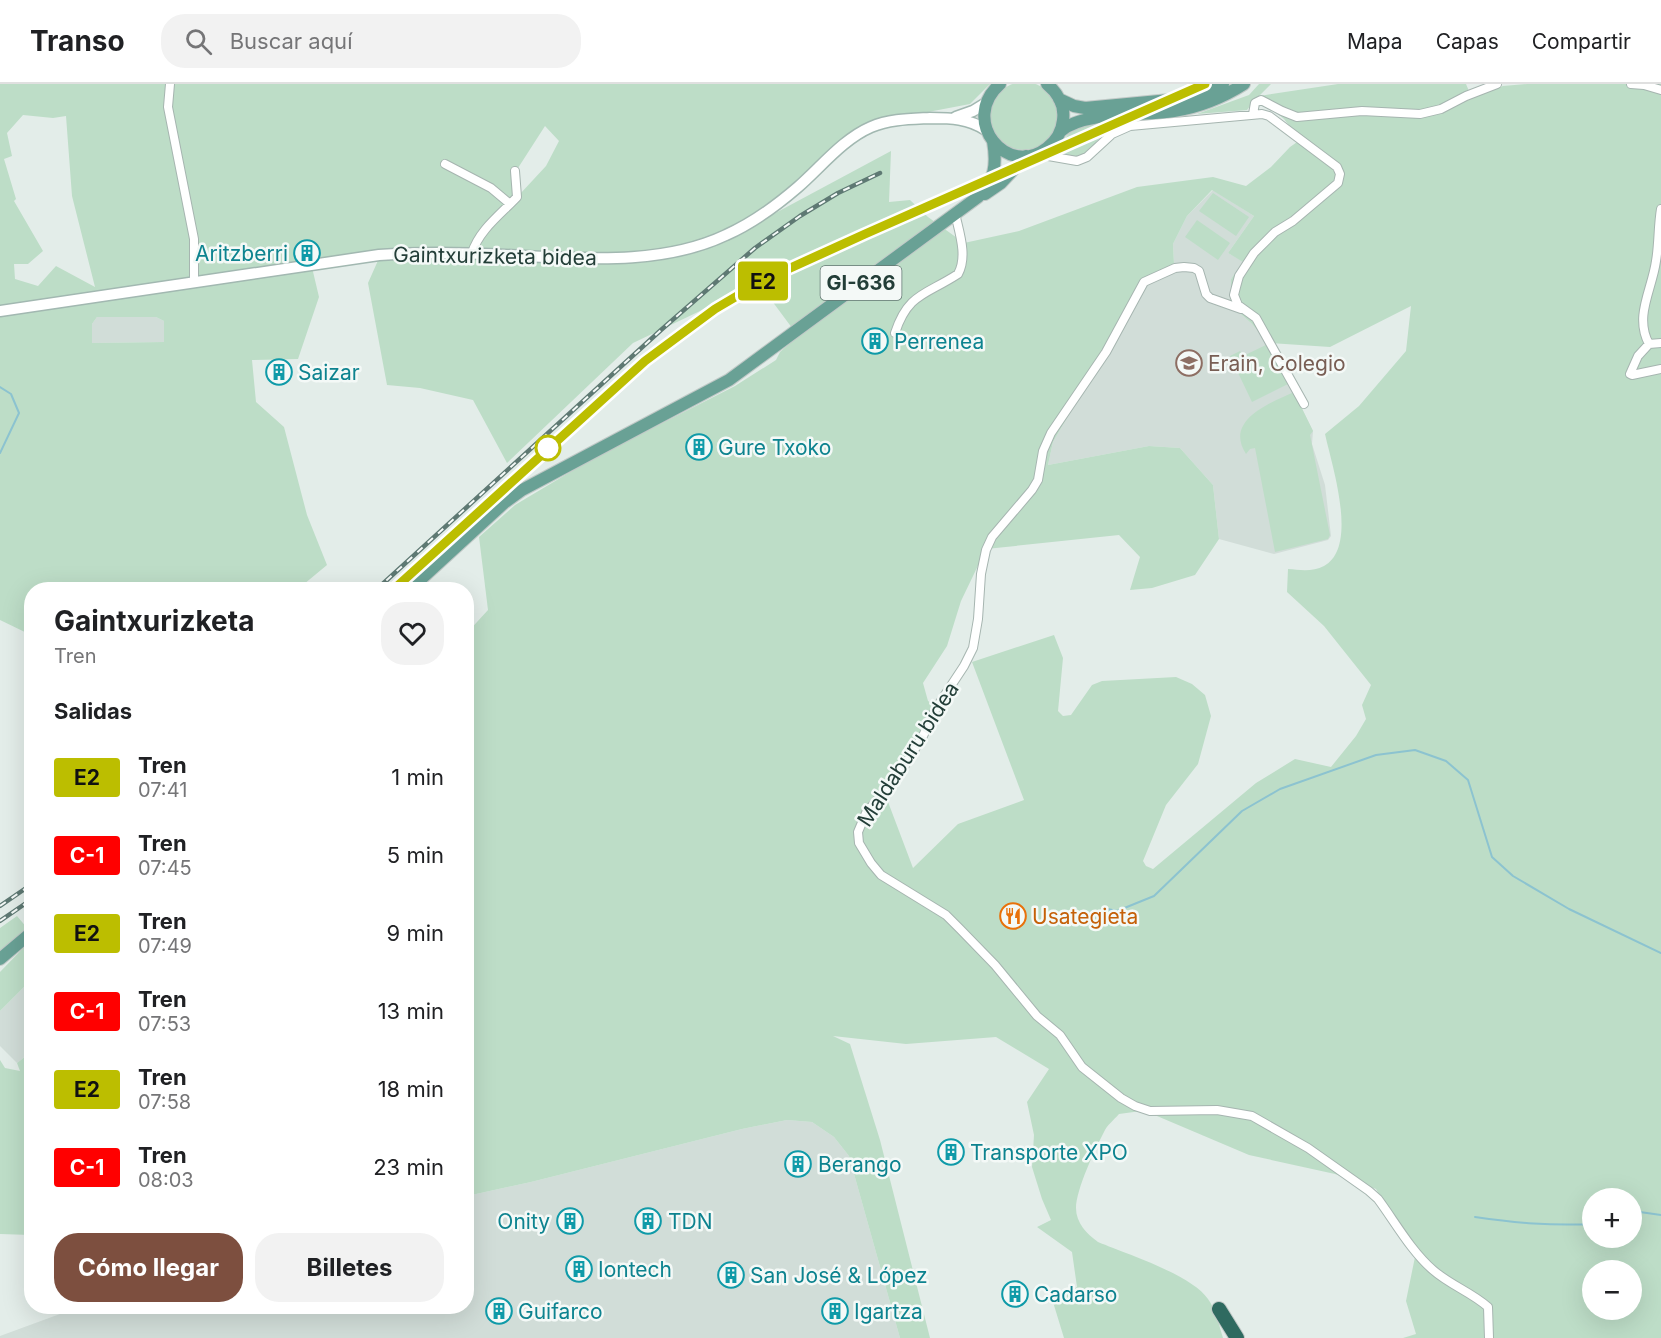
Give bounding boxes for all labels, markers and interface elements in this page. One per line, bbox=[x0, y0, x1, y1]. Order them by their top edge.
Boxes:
search box bbox=[161, 14, 581, 68]
text: Transo bbox=[30, 24, 125, 58]
icon: search bbox=[182, 25, 215, 58]
text: Buscar aquí bbox=[230, 28, 352, 54]
text: Mapa bbox=[1347, 29, 1403, 54]
text: Capas bbox=[1436, 29, 1499, 54]
text: Compartir bbox=[1532, 29, 1631, 54]
building icon: Aritzberri bbox=[292, 238, 322, 268]
place label: Aritzberri bbox=[195, 241, 288, 266]
street label: Gaintxurizketa bidea bbox=[393, 242, 597, 270]
line badge: E2 bbox=[736, 262, 790, 300]
road number: GI-636 bbox=[820, 266, 902, 300]
text: E2 bbox=[750, 269, 776, 294]
building icon: Perrenea bbox=[860, 326, 890, 356]
place label: Perrenea bbox=[894, 329, 984, 354]
school or university icon: Erain, Colegio bbox=[1174, 348, 1204, 378]
place label: Erain, Colegio bbox=[1208, 351, 1346, 376]
building icon: Saizar bbox=[264, 357, 294, 387]
place label: Saizar bbox=[298, 360, 360, 385]
building icon: Gure Txoko bbox=[684, 432, 714, 462]
unlabelled marker bbox=[535, 435, 561, 461]
place label: Gure Txoko bbox=[718, 435, 831, 460]
button: heart bbox=[381, 602, 444, 665]
text: Gaintxurizketa bbox=[54, 604, 254, 638]
text: Tren bbox=[54, 644, 96, 668]
street label: Maldaburu bidea bbox=[852, 677, 964, 831]
text: Salidas bbox=[54, 698, 132, 724]
text: Tren bbox=[138, 752, 187, 778]
text: 1 min bbox=[391, 764, 444, 790]
text: E2 bbox=[74, 765, 100, 790]
text: 07:41 bbox=[138, 778, 187, 802]
text: Tren bbox=[138, 830, 187, 856]
text: 5 min bbox=[387, 842, 444, 868]
text: C-1 bbox=[70, 843, 104, 868]
text: 07:45 bbox=[138, 856, 192, 880]
restaurant icon: Usategieta bbox=[998, 901, 1028, 931]
place label: Usategieta bbox=[1032, 904, 1138, 929]
text: Tren bbox=[138, 908, 187, 934]
text: 9 min bbox=[387, 920, 444, 946]
text: E2 bbox=[74, 921, 100, 946]
text: 07:49 bbox=[138, 934, 192, 958]
text: Tren bbox=[138, 986, 187, 1012]
text: 13 min bbox=[378, 998, 444, 1024]
text: C-1 bbox=[70, 999, 104, 1024]
text: 07:53 bbox=[138, 1012, 191, 1036]
text: Tren bbox=[138, 1064, 187, 1090]
text: 18 min bbox=[378, 1076, 444, 1102]
text: E2 bbox=[74, 1077, 100, 1102]
text: 07:58 bbox=[138, 1090, 191, 1114]
building icon: Transporte XPO bbox=[936, 1137, 966, 1167]
place label: Transporte XPO bbox=[970, 1140, 1128, 1165]
text: Tren bbox=[138, 1142, 187, 1168]
building icon: Berango bbox=[783, 1149, 813, 1179]
place label: Berango bbox=[818, 1152, 902, 1177]
text: 23 min bbox=[373, 1154, 444, 1180]
text: C-1 bbox=[70, 1155, 104, 1180]
text: 08:03 bbox=[138, 1168, 194, 1192]
map controls bbox=[1582, 1188, 1642, 1320]
button: + bbox=[1582, 1188, 1642, 1248]
building icon: Onity bbox=[555, 1206, 585, 1236]
building icon: TDN bbox=[633, 1206, 663, 1236]
place label: Onity bbox=[497, 1209, 550, 1234]
place label: TDN bbox=[668, 1209, 713, 1234]
button: Cómo llegar bbox=[54, 1233, 243, 1302]
button: Billetes bbox=[255, 1233, 444, 1302]
building icon: Iontech bbox=[564, 1254, 594, 1284]
place label: Iontech bbox=[598, 1257, 672, 1282]
building icon: San José & López bbox=[716, 1260, 746, 1290]
button: − bbox=[1582, 1260, 1642, 1320]
place label: San José & López bbox=[750, 1263, 928, 1288]
building icon: Cadarso bbox=[1000, 1279, 1030, 1309]
place label: Cadarso bbox=[1034, 1282, 1117, 1307]
building icon: Guifarco bbox=[484, 1296, 514, 1326]
building icon: Igartza bbox=[820, 1296, 850, 1326]
place label: Guifarco bbox=[518, 1299, 603, 1324]
place label: Igartza bbox=[854, 1299, 923, 1324]

